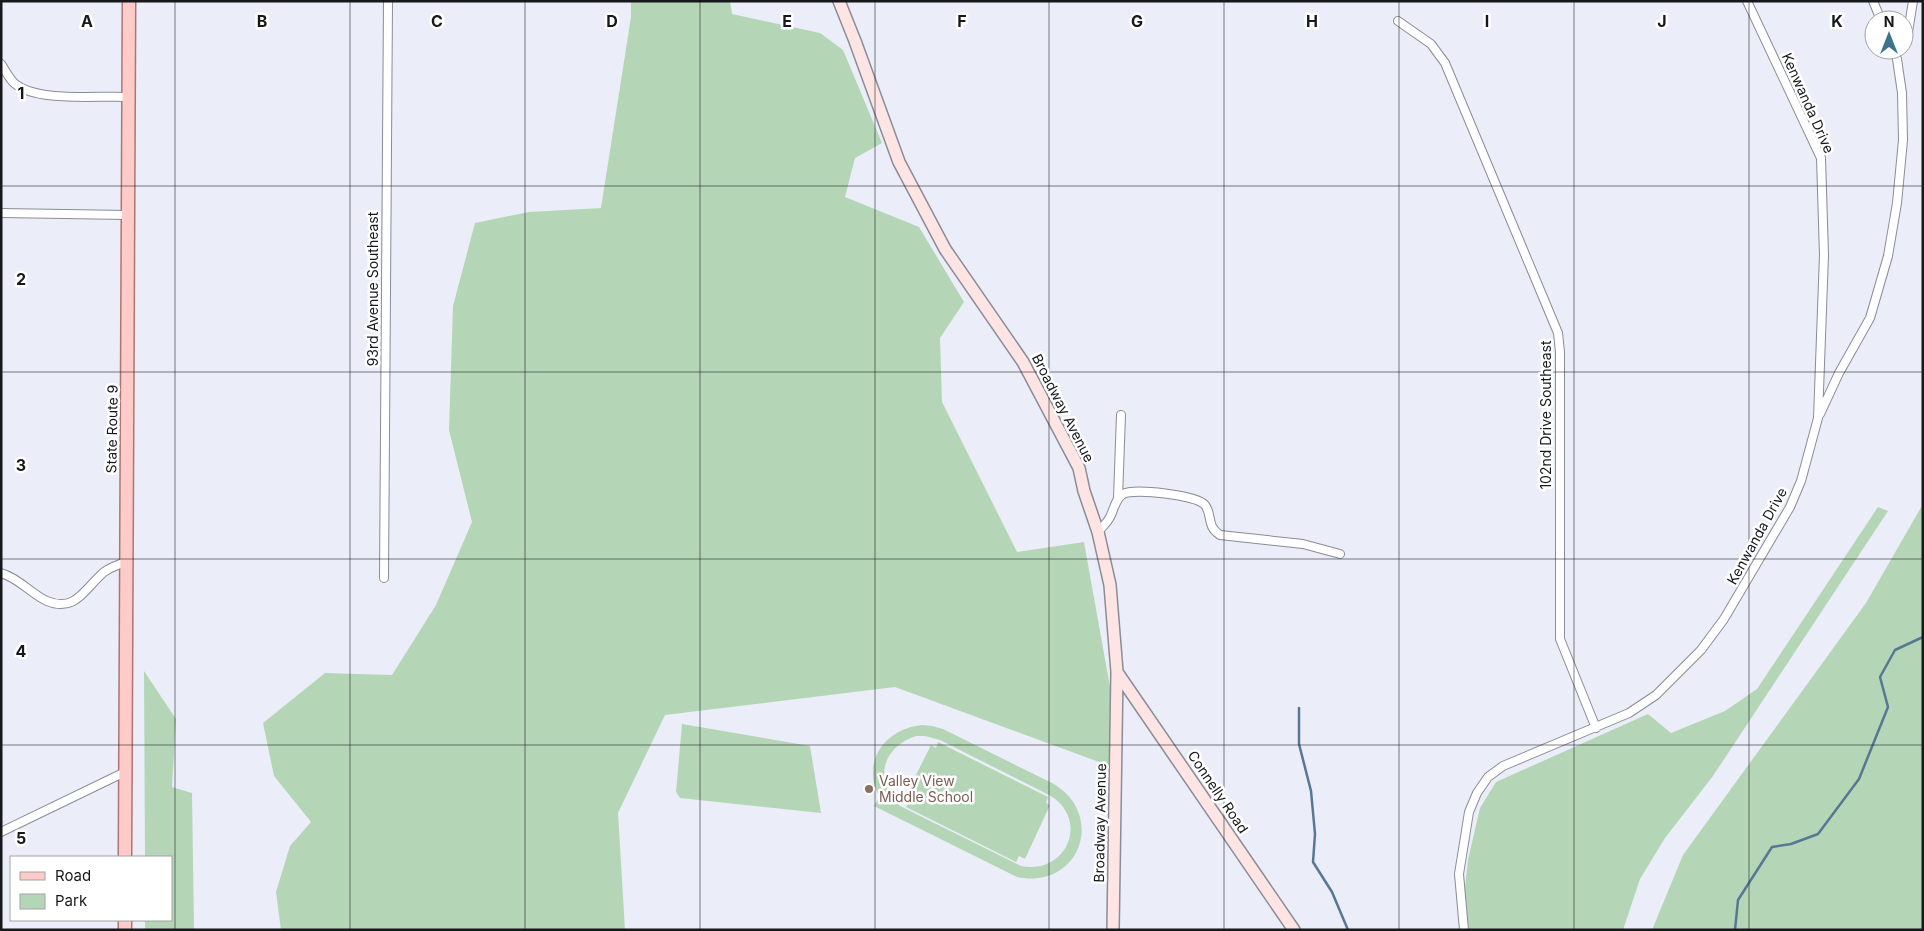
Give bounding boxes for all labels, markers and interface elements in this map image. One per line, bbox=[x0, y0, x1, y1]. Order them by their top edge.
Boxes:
north arrow bbox=[1864, 10, 1914, 60]
text: A bbox=[81, 11, 93, 31]
text: B bbox=[257, 11, 267, 31]
text: C bbox=[431, 11, 443, 31]
text: D bbox=[606, 11, 618, 31]
text: E bbox=[782, 11, 792, 31]
text: F bbox=[957, 11, 967, 31]
text: G bbox=[1131, 11, 1143, 31]
text: H bbox=[1306, 11, 1318, 31]
text: I bbox=[1485, 11, 1489, 31]
text: J bbox=[1657, 11, 1667, 31]
text: K bbox=[1831, 11, 1843, 31]
text: N bbox=[1884, 13, 1894, 30]
street label: Kenwanda Drive bbox=[1779, 50, 1838, 156]
text: 1 bbox=[18, 83, 24, 103]
street label: 93rd Avenue Southeast bbox=[364, 211, 381, 366]
text: 2 bbox=[16, 269, 26, 289]
street label: 102nd Drive Southeast bbox=[1537, 340, 1554, 490]
street label: Broadway Avenue bbox=[1029, 351, 1098, 465]
street label: State Route 9 bbox=[102, 384, 121, 474]
text: 3 bbox=[16, 455, 26, 475]
street label: Kenwanda Drive bbox=[1723, 484, 1790, 587]
text: 4 bbox=[16, 641, 27, 661]
street label: Connelly Road bbox=[1185, 747, 1252, 836]
street label: Broadway Avenue bbox=[1090, 763, 1109, 883]
place label: Valley View Middle School bbox=[879, 772, 973, 805]
marker: Valley View Middle School bbox=[863, 783, 875, 795]
text: 5 bbox=[16, 828, 26, 848]
legend bbox=[10, 856, 172, 921]
text: Road bbox=[55, 866, 91, 885]
text: Park bbox=[55, 891, 88, 910]

